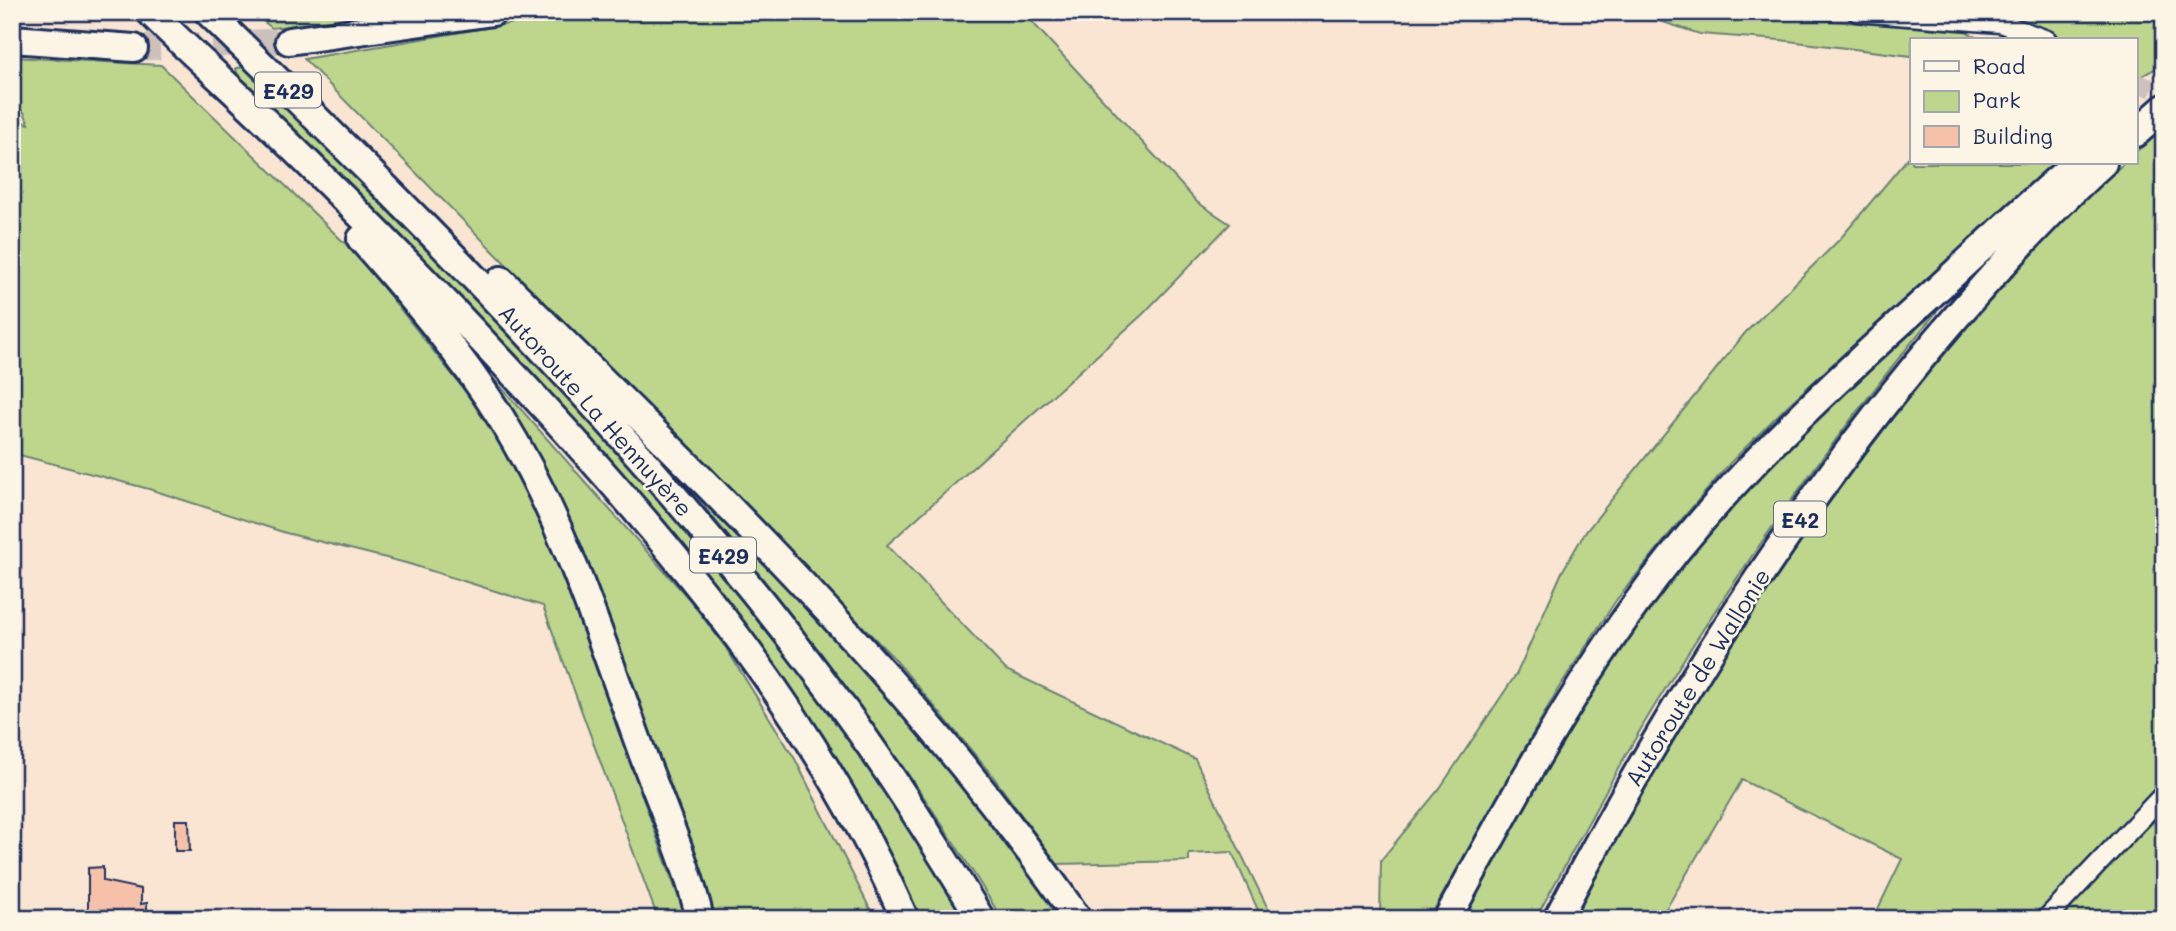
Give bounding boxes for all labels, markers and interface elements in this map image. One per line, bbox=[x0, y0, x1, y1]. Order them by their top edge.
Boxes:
legend bbox=[1910, 38, 2138, 164]
text: Road bbox=[1973, 52, 2025, 79]
road number: E429 bbox=[255, 72, 321, 108]
text: Park bbox=[1973, 86, 2021, 113]
text: Building bbox=[1973, 122, 2053, 149]
street label: Autoroute La Hennuyère bbox=[492, 297, 700, 523]
road number: E42 bbox=[1774, 502, 1826, 536]
road number: E429 bbox=[690, 538, 756, 572]
street label: Autoroute de Wallonie bbox=[1618, 562, 1776, 792]

